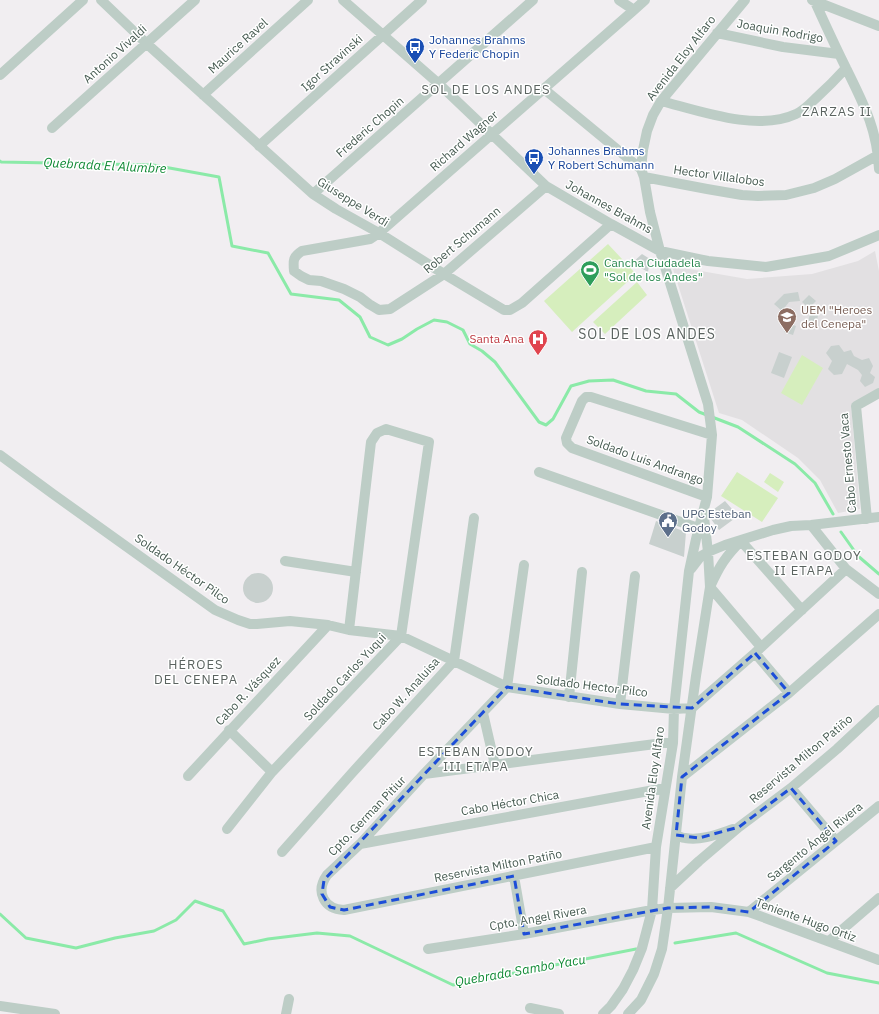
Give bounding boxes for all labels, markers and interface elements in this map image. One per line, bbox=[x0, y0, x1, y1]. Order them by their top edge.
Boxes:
street label: Avenida Eloy Alfaro bbox=[643, 12, 719, 103]
street label: Maurice Ravel bbox=[205, 15, 271, 76]
street label: Joaquin Rodrigo bbox=[736, 16, 825, 46]
street label: Antonio Vivaldi bbox=[80, 21, 150, 86]
street label: Igor Stravinski bbox=[298, 31, 366, 94]
place label: Johannes Brahms Y Federic Chopin bbox=[429, 32, 526, 61]
bus stop icon: Johannes Brahms Y Federic Chopin bbox=[404, 36, 426, 64]
district label: SOL DE LOS ANDES bbox=[421, 81, 551, 98]
street label: Frederic Chopin bbox=[333, 93, 407, 160]
district label: ZARZAS II bbox=[802, 103, 872, 120]
street label: Richard Wagner bbox=[427, 107, 501, 174]
place label: Johannes Brahms Y Robert Schumann bbox=[548, 143, 654, 172]
bus stop icon: Johannes Brahms Y Robert Schumann bbox=[523, 147, 545, 175]
water label: Quebrada El Alumbre bbox=[43, 154, 167, 177]
street label: Hector Villalobos bbox=[673, 162, 766, 189]
street label: Giuseppe Verdi bbox=[315, 174, 392, 230]
street label: Johannes Brahms bbox=[563, 177, 655, 237]
street label: Robert Schumann bbox=[420, 203, 503, 276]
place label: Cancha Ciudadela "Sol de los Andes" bbox=[604, 255, 703, 284]
sports icon: Cancha Ciudadela "Sol de los Andes" bbox=[579, 259, 601, 287]
place label: UEM "Heroes del Cenepa" bbox=[801, 302, 872, 331]
school or university icon: UEM "Heroes del Cenepa" bbox=[776, 306, 798, 334]
district label: SOL DE LOS ANDES bbox=[578, 325, 716, 343]
hospital icon: Santa Ana bbox=[527, 328, 549, 356]
place label: Santa Ana bbox=[469, 331, 525, 346]
street label: Cabo Ernesto Vaca bbox=[836, 412, 859, 514]
street label: Soldado Luis Andrango bbox=[585, 431, 706, 488]
place label: UPC Esteban Godoy bbox=[682, 506, 751, 535]
public building icon: UPC Esteban Godoy bbox=[657, 510, 679, 538]
street label: Soldado Héctor Pilco bbox=[132, 530, 233, 607]
district label: ESTEBAN GODOY II ETAPA bbox=[746, 547, 862, 579]
street label: Soldado Carlos Yuqui bbox=[300, 630, 389, 724]
street label: Cabo R. Vásquez bbox=[212, 653, 284, 728]
street label: Cabo W. Analuisa bbox=[369, 654, 443, 733]
district label: HÉROES DEL CENEPA bbox=[154, 656, 238, 688]
street label: Soldado Hector Pilco bbox=[535, 671, 649, 700]
street label: Reservista Milton Patiño bbox=[746, 711, 855, 806]
street label: Avenida Eloy Alfaro bbox=[638, 725, 667, 830]
district label: ESTEBAN GODOY III ETAPA bbox=[418, 743, 534, 775]
street label: Cpto. German Pitiur bbox=[325, 772, 409, 859]
street label: Cabo Héctor Chica bbox=[460, 786, 561, 819]
street label: Sargento Ángel Rivera bbox=[764, 798, 866, 885]
street label: Reservista Milton Patiño bbox=[433, 846, 563, 885]
street label: Teniente Hugo Ortiz bbox=[754, 894, 859, 945]
street label: Cpto. Angel Rivera bbox=[488, 901, 588, 933]
water label: Quebrada Sambo Yacu bbox=[453, 951, 587, 990]

